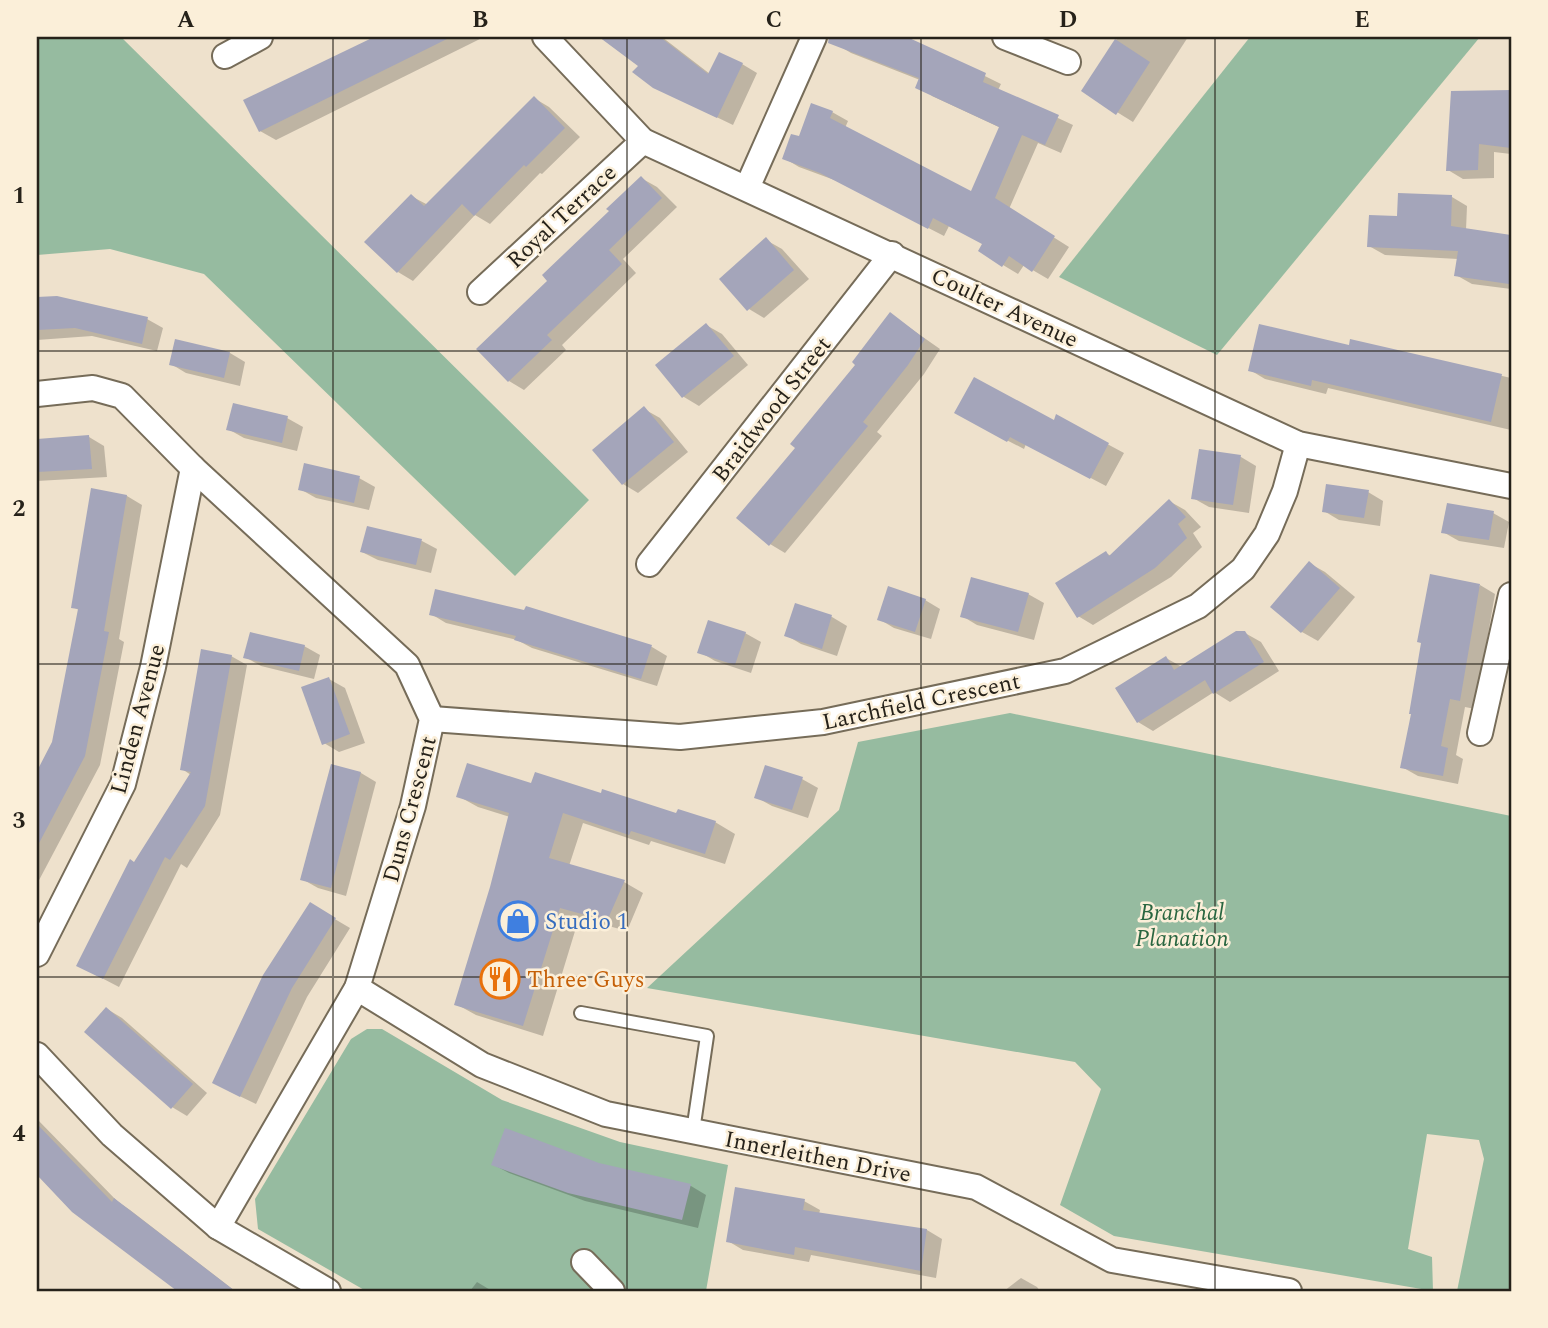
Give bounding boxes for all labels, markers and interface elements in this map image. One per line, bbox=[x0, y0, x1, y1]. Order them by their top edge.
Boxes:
text: A bbox=[177, 3, 195, 38]
text: B bbox=[472, 3, 488, 38]
text: C bbox=[766, 3, 782, 38]
text: D bbox=[1059, 3, 1077, 38]
text: E bbox=[1354, 3, 1370, 38]
street label: Royal Terrace bbox=[499, 157, 625, 278]
text: 1 bbox=[13, 179, 25, 214]
street label: Coulter Avenue bbox=[925, 259, 1084, 358]
street label: Braidwood Street bbox=[704, 329, 841, 490]
text: 2 bbox=[13, 492, 26, 527]
street label: Linden Avenue bbox=[102, 640, 175, 798]
street label: Larchfield Crescent bbox=[819, 664, 1023, 741]
street label: Duns Crescent bbox=[374, 732, 447, 887]
text: 3 bbox=[13, 804, 26, 839]
park label: Branchal Planation bbox=[1135, 896, 1229, 957]
shop icon: Studio 1 bbox=[497, 900, 539, 942]
place label: Studio 1 bbox=[545, 905, 628, 940]
restaurant icon: Three Guys bbox=[479, 958, 521, 1000]
place label: Three Guys bbox=[527, 963, 645, 998]
text: 4 bbox=[13, 1117, 26, 1152]
street label: Innerleithen Drive bbox=[721, 1122, 914, 1193]

